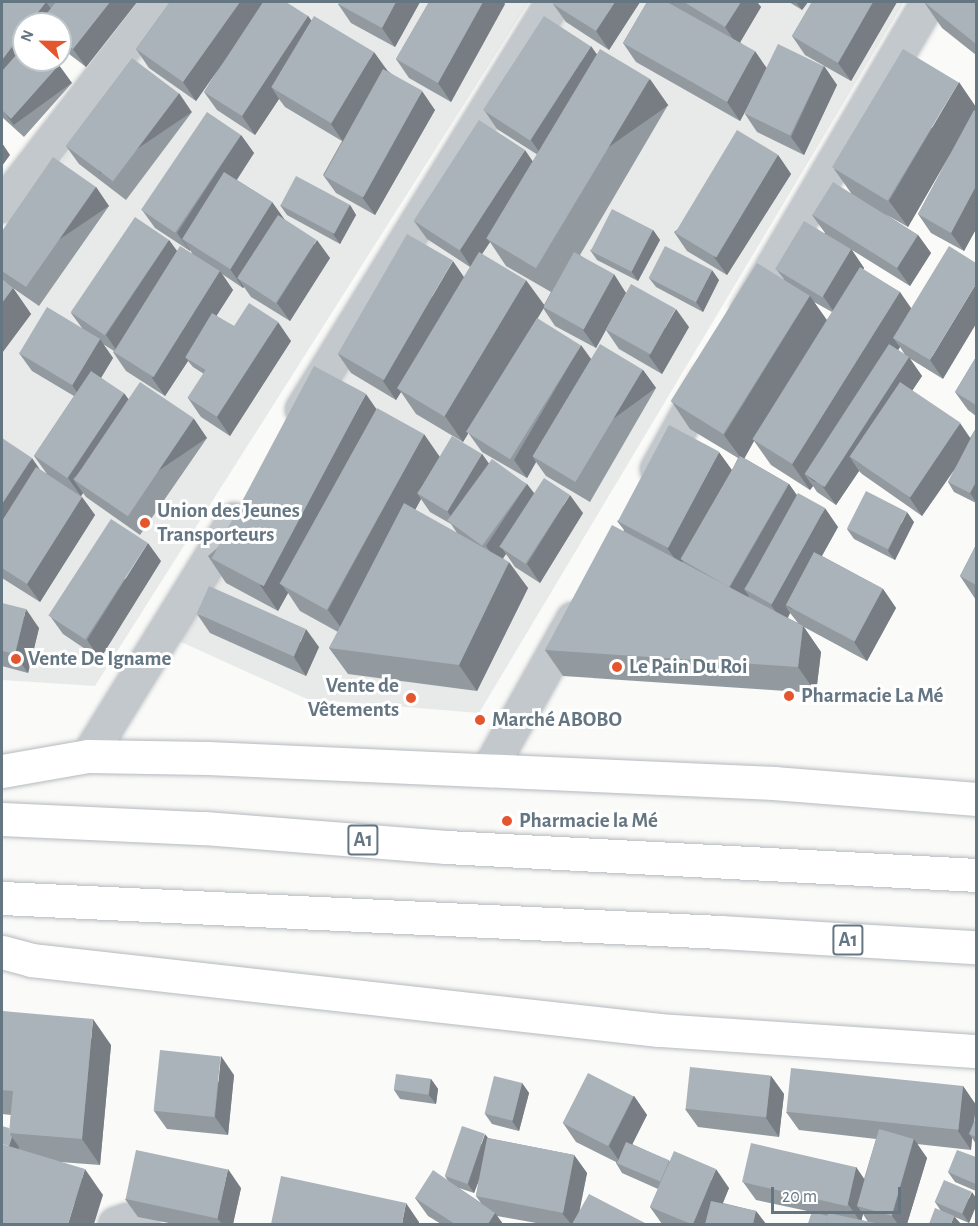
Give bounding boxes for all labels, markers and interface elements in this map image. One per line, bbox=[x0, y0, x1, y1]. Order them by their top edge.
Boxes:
north arrow bbox=[12, 12, 72, 72]
text: N bbox=[18, 28, 37, 44]
place label: Union des Jeunes Transporteurs bbox=[157, 498, 300, 548]
marker: Union des Jeunes Transporteurs bbox=[138, 516, 152, 530]
place label: Vente De Igname bbox=[28, 646, 171, 672]
marker: Vente De Igname bbox=[9, 652, 23, 666]
place label: Le Pain Du Roi bbox=[629, 654, 747, 680]
marker: Le Pain Du Roi bbox=[610, 660, 624, 674]
place label: Vente de Vêtements bbox=[308, 673, 399, 723]
place label: Pharmacie La Mé bbox=[801, 683, 943, 709]
marker: Pharmacie La Mé bbox=[782, 689, 796, 703]
marker: Vente de Vêtements bbox=[404, 691, 418, 705]
place label: Marché ABOBO bbox=[492, 707, 622, 733]
marker: Marché ABOBO bbox=[473, 713, 487, 727]
place label: Pharmacie la Mé bbox=[519, 808, 658, 834]
marker: Pharmacie la Mé bbox=[500, 814, 514, 828]
road number: A1 bbox=[346, 823, 380, 857]
road number: A1 bbox=[832, 923, 864, 957]
scale bar bbox=[774, 1175, 904, 1213]
text: 20 m bbox=[782, 1188, 817, 1206]

